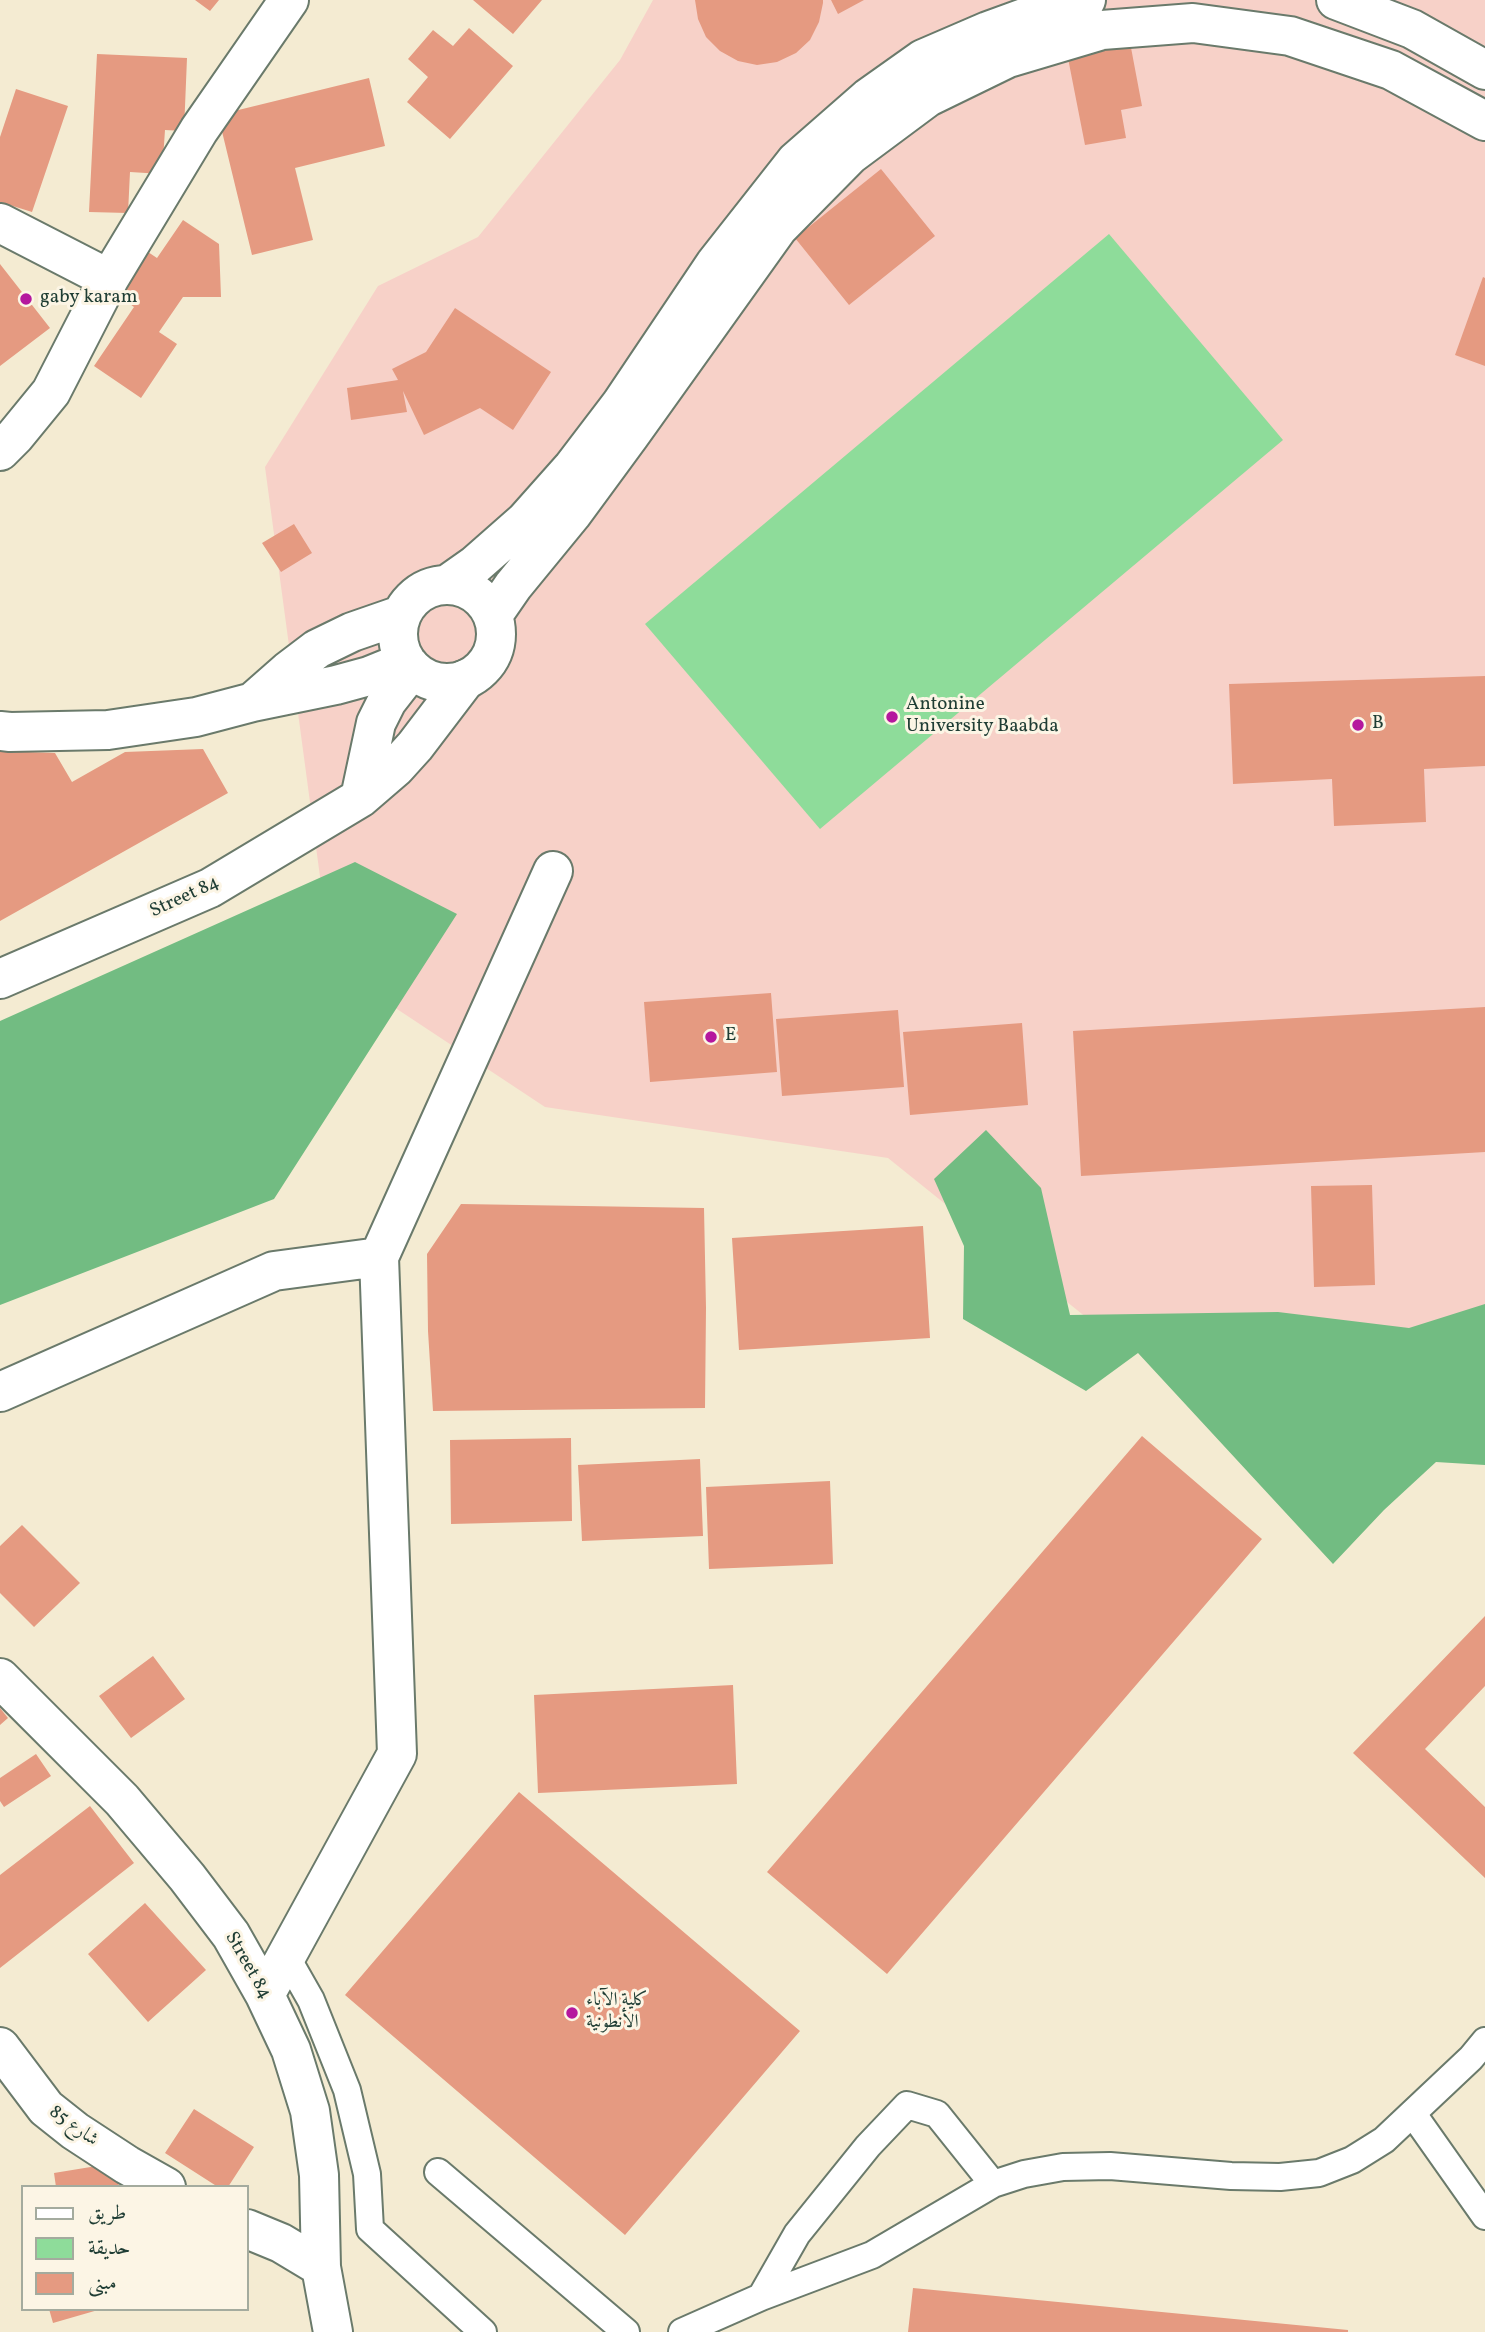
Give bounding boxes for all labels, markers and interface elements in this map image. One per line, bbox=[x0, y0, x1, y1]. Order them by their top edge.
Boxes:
place label: gaby karam bbox=[40, 288, 138, 310]
marker: gaby karam bbox=[18, 291, 34, 307]
place label: Antonine University Baabda bbox=[906, 695, 1059, 739]
marker: Antonine University Baabda bbox=[884, 709, 900, 725]
place label: B bbox=[1372, 714, 1384, 736]
marker: B bbox=[1350, 717, 1366, 733]
street label: Street 84 bbox=[147, 872, 223, 924]
place label: E bbox=[725, 1026, 736, 1048]
marker: E bbox=[703, 1029, 719, 1045]
street label: Street 84 bbox=[219, 1928, 275, 2004]
place label: كلية الآباء الأنطونية bbox=[586, 1991, 648, 2035]
marker: كلية الآباء الأنطونية bbox=[564, 2005, 580, 2021]
street label: شارع 85 bbox=[44, 2101, 102, 2153]
legend bbox=[21, 2185, 248, 2311]
text: طريق bbox=[88, 2199, 126, 2228]
text: حديقة bbox=[88, 2234, 131, 2263]
text: مبنى bbox=[88, 2269, 117, 2298]

